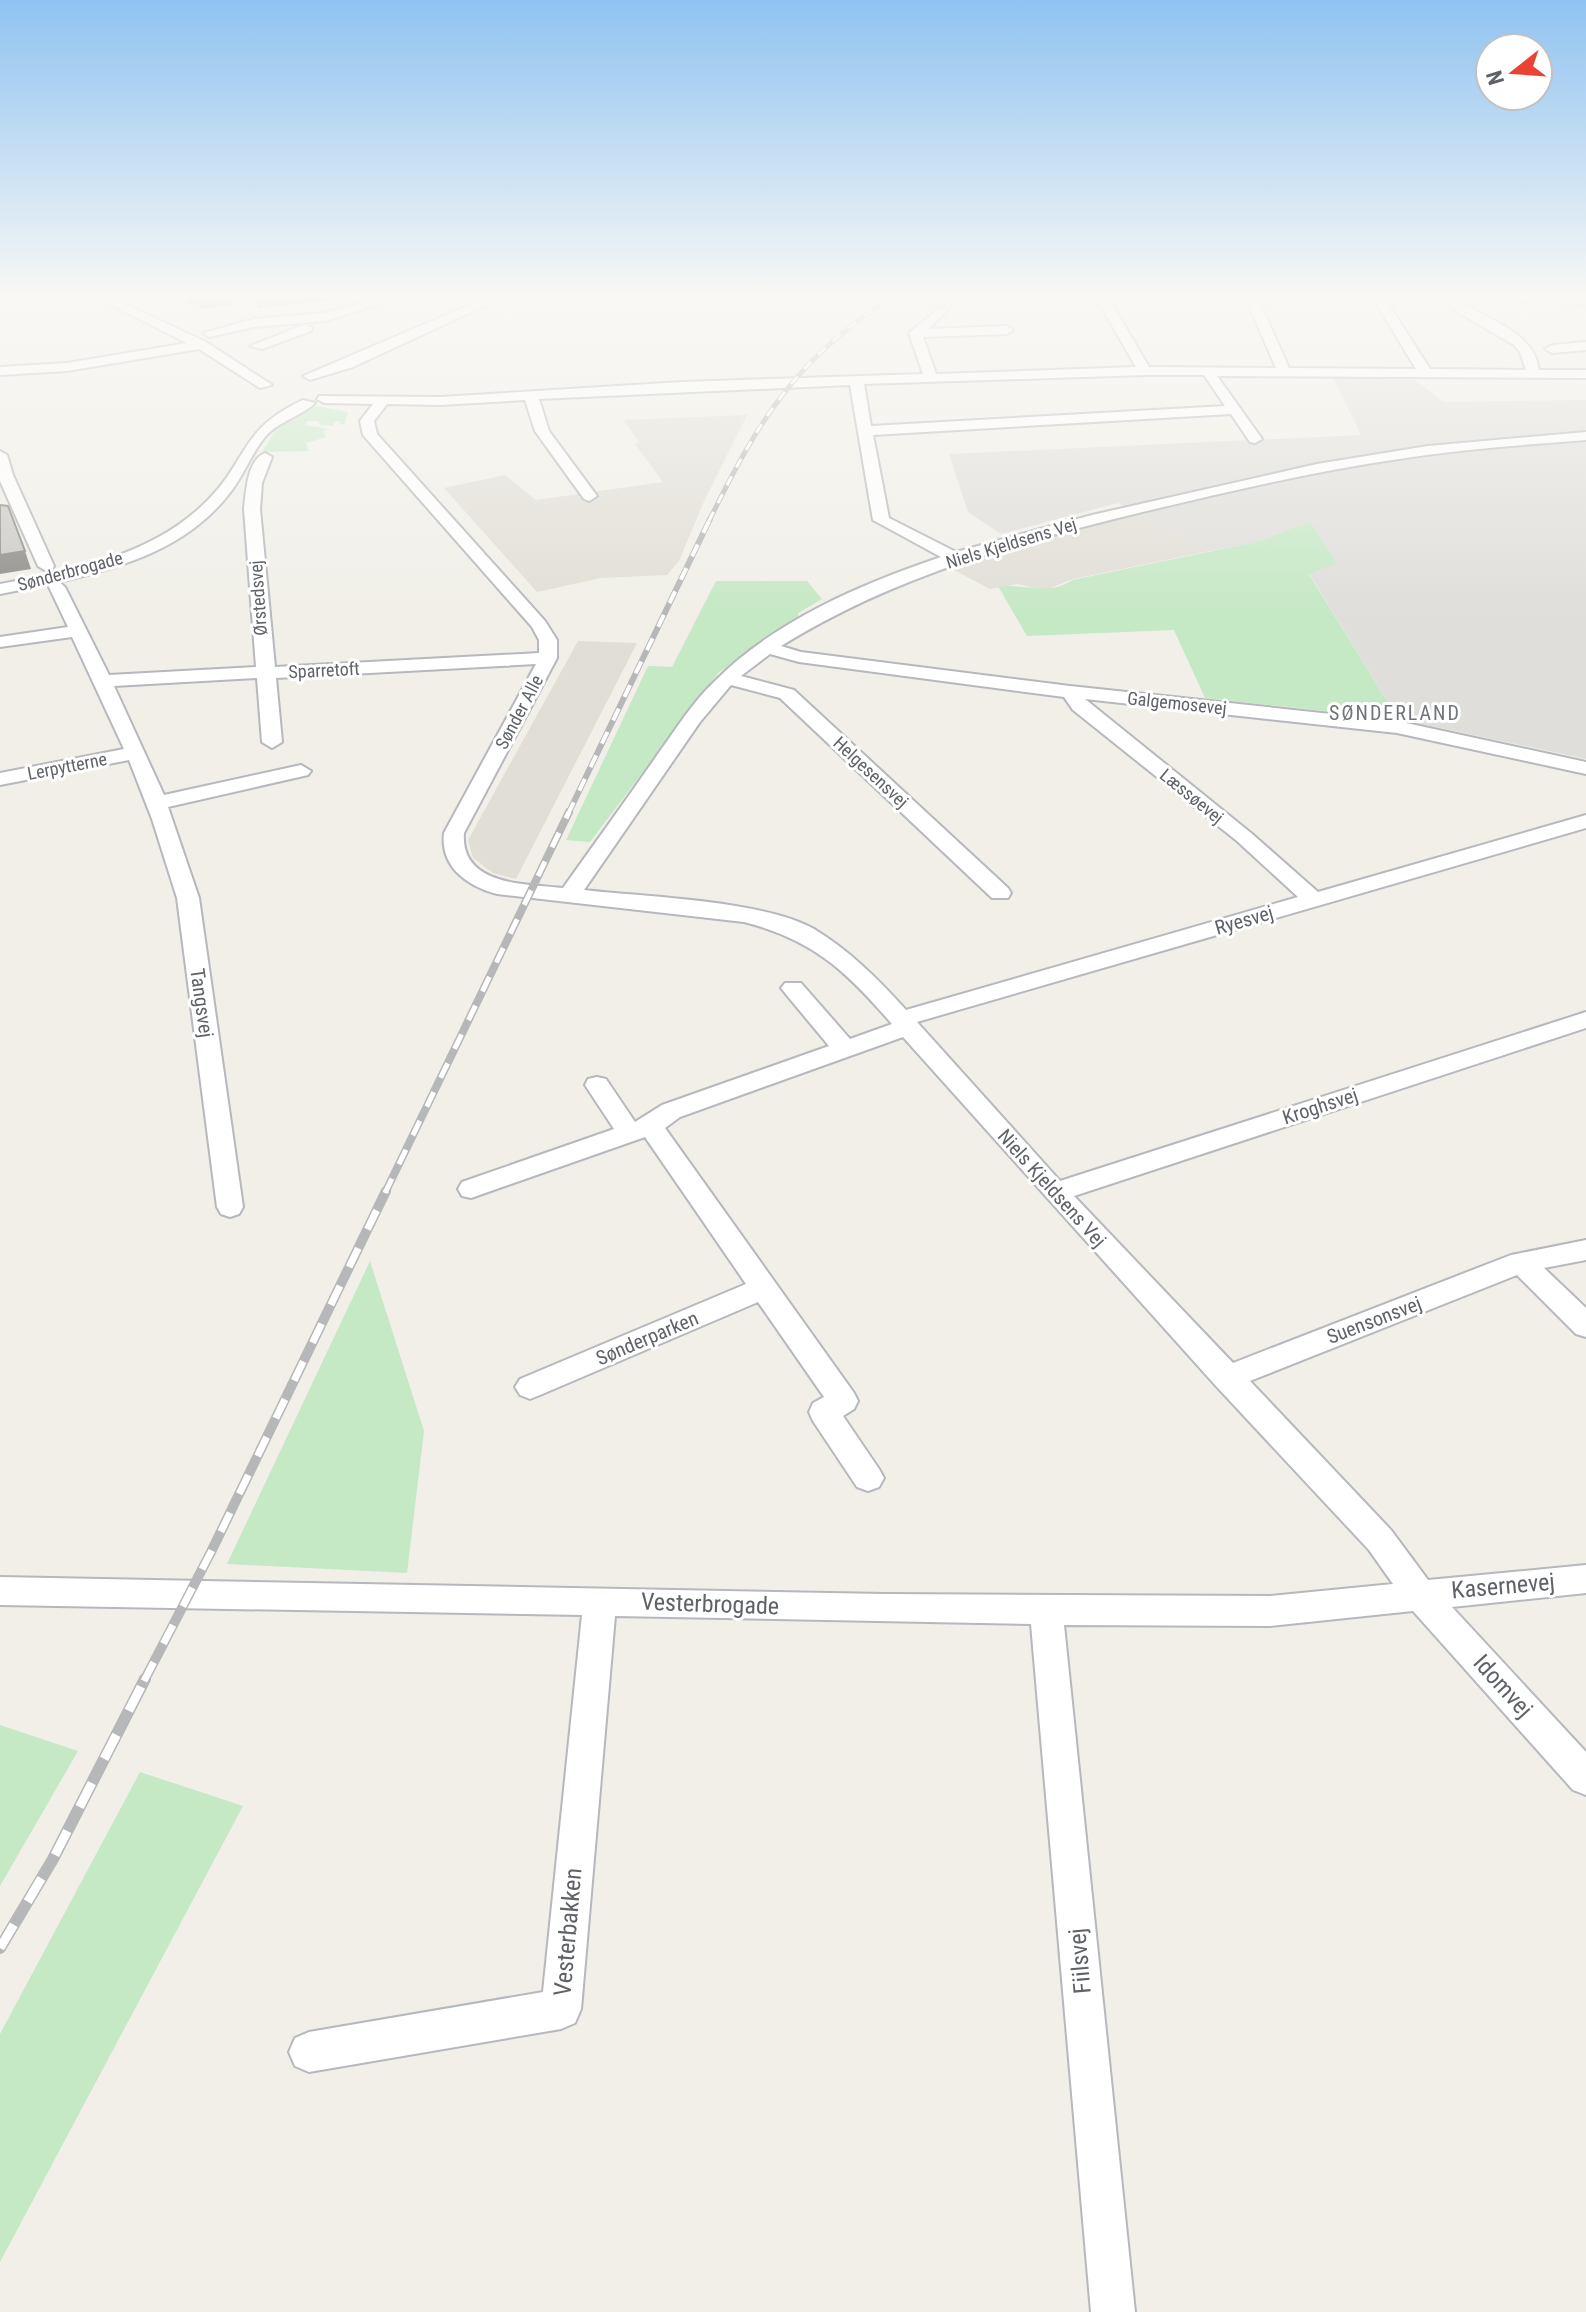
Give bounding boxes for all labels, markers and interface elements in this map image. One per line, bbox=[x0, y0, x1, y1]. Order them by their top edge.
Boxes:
north arrow bbox=[1474, 32, 1554, 112]
text: N bbox=[1481, 68, 1509, 88]
street label: Niels Kjeldsens Vej bbox=[943, 513, 1079, 573]
street label: Sønderbrogade bbox=[15, 547, 125, 595]
street label: Ørstedsvej bbox=[245, 560, 271, 636]
street label: Sparretoft bbox=[288, 658, 360, 682]
street label: Sønder Alle bbox=[491, 671, 547, 753]
street label: Galgemosevej bbox=[1126, 687, 1228, 719]
district label: SØNDERLAND bbox=[1329, 701, 1461, 725]
street label: Helgesensvej bbox=[829, 732, 913, 812]
street label: Lerpytterne bbox=[25, 748, 109, 784]
street label: Læssøevej bbox=[1156, 764, 1228, 828]
street label: Ryesvej bbox=[1212, 900, 1276, 940]
street label: Tangsvej bbox=[185, 967, 219, 1039]
street label: Kroghsvej bbox=[1279, 1083, 1361, 1129]
street label: Niels Kjeldsens Vej bbox=[993, 1124, 1111, 1252]
street label: Suensonsvej bbox=[1323, 1291, 1425, 1349]
street label: Sønderparken bbox=[592, 1306, 702, 1370]
street label: Kasernevej bbox=[1450, 1568, 1556, 1604]
street label: Vesterbrogade bbox=[640, 1588, 780, 1620]
street label: Idomvej bbox=[1468, 1649, 1538, 1723]
street label: Vesterbakken bbox=[548, 1867, 588, 1997]
street label: Fiilsvej bbox=[1063, 1927, 1097, 1995]

